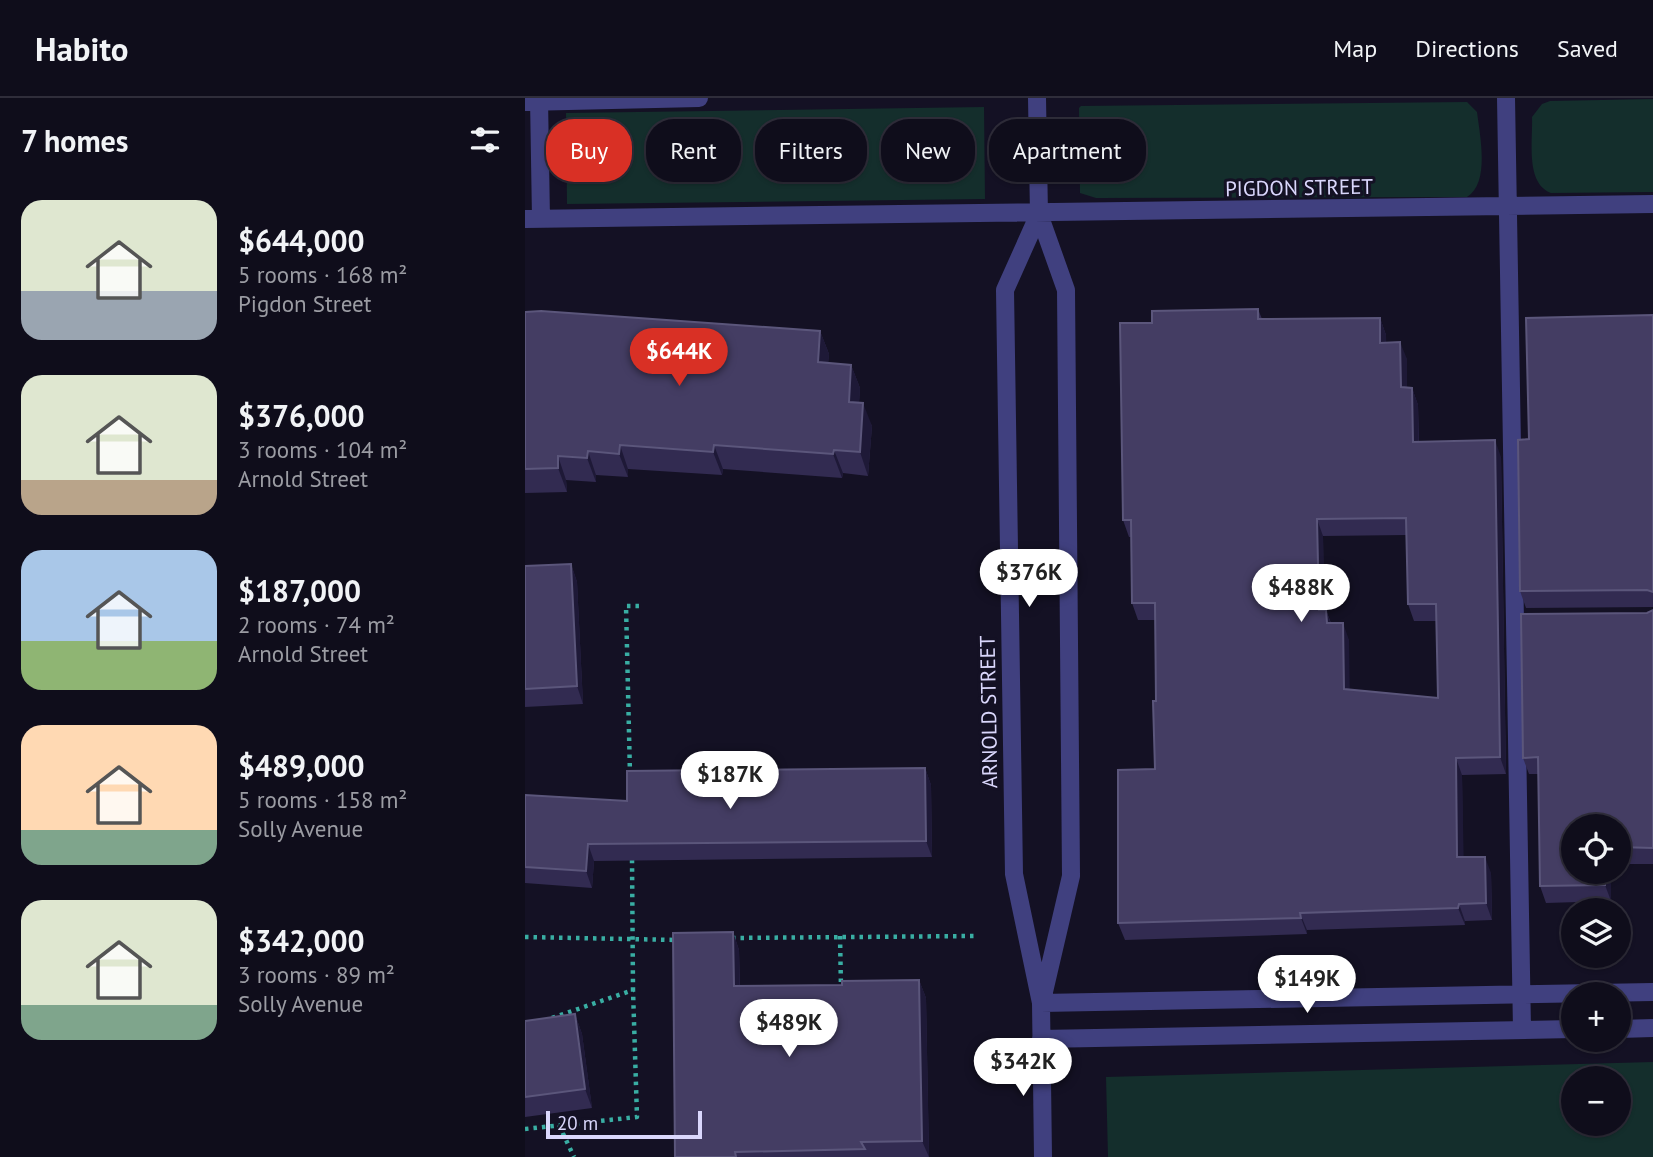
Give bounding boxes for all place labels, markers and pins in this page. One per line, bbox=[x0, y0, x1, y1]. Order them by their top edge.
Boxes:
pin: $644K bbox=[630, 328, 728, 388]
pin: $376K bbox=[980, 550, 1078, 609]
pin: $488K bbox=[1252, 564, 1350, 624]
pin: $187K bbox=[681, 752, 779, 811]
pin: $149K bbox=[1258, 956, 1356, 1015]
pin: $489K bbox=[740, 1000, 838, 1059]
pin: $342K bbox=[974, 1038, 1072, 1098]

